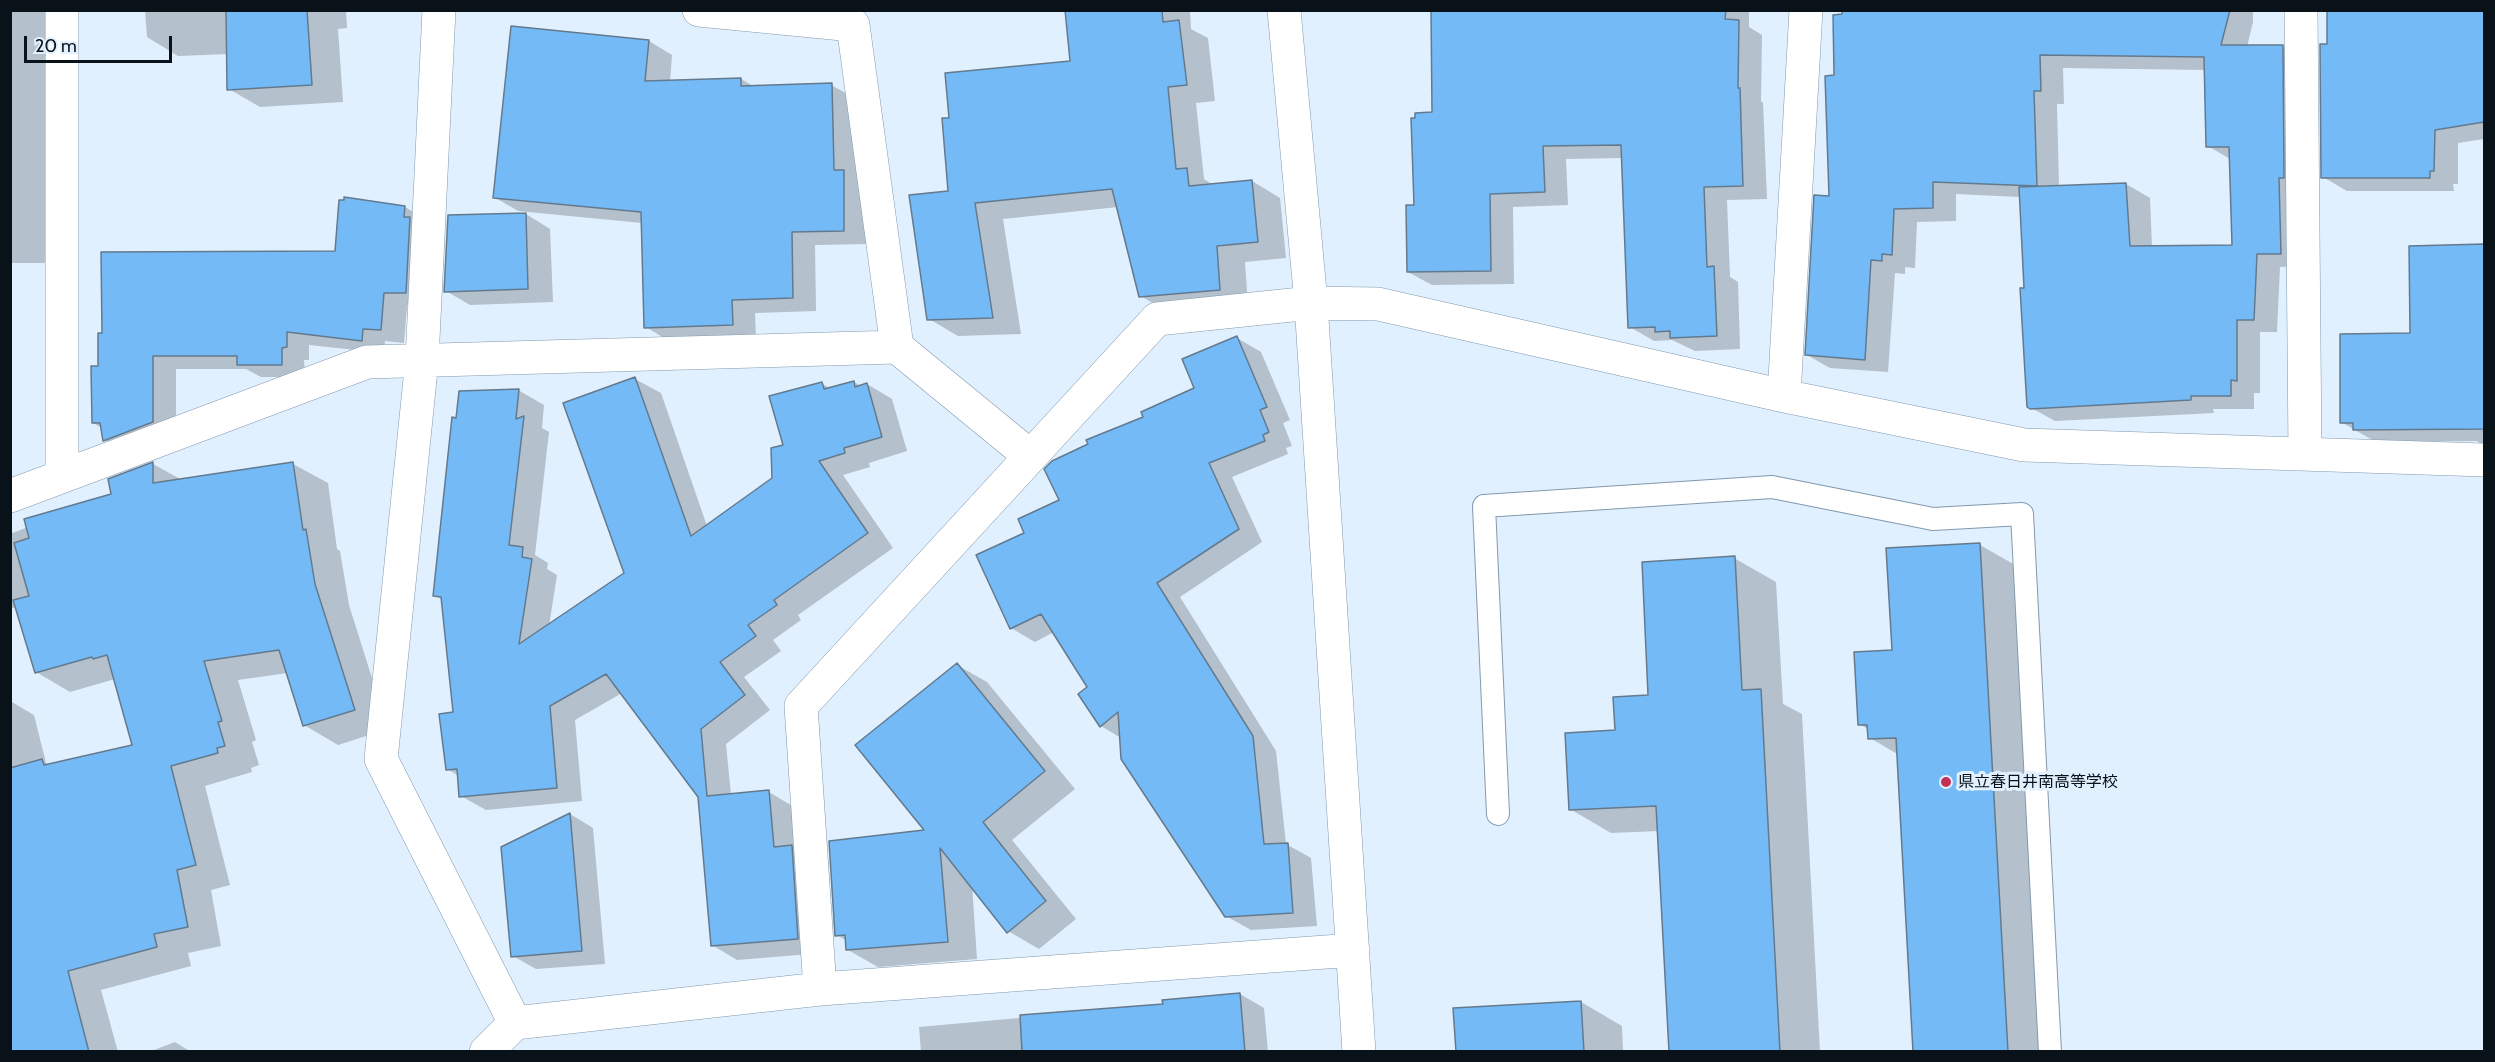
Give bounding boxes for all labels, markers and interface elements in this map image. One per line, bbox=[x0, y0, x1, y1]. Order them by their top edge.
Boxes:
scale bar bbox=[27, 24, 176, 62]
text: 20 m bbox=[35, 35, 77, 57]
place label: 県立春日井南高等学校 bbox=[1958, 772, 2118, 792]
marker: 県立春日井南高等学校 bbox=[1939, 775, 1953, 789]

